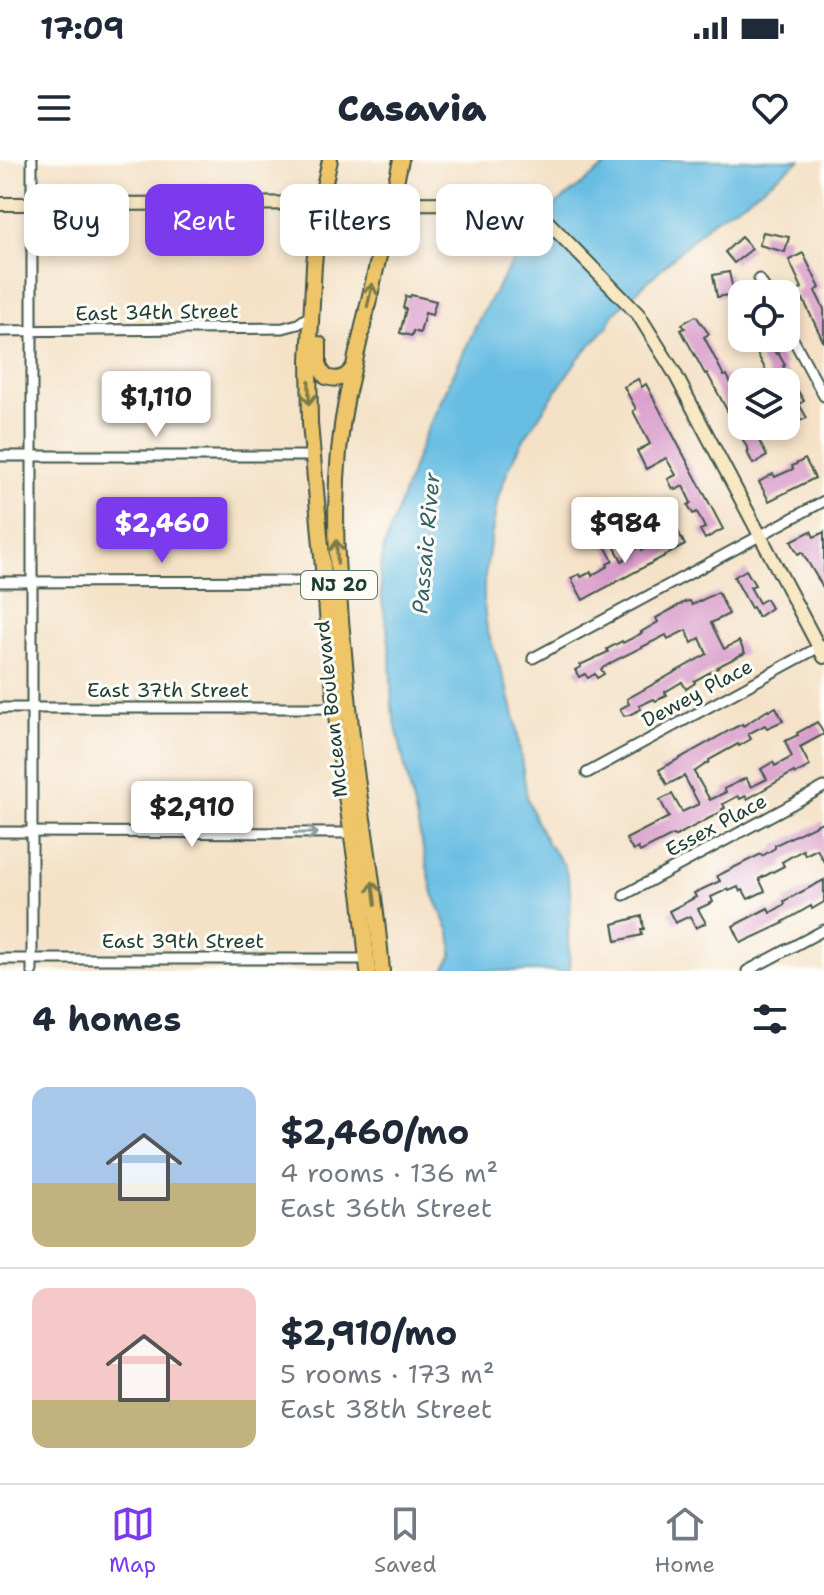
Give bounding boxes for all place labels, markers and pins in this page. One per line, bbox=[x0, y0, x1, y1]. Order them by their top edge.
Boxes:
pin: $1,110 bbox=[91, 371, 221, 439]
pin: $2,460 bbox=[97, 497, 227, 565]
pin: $984 bbox=[578, 497, 672, 565]
pin: $2,910 bbox=[127, 781, 257, 849]

